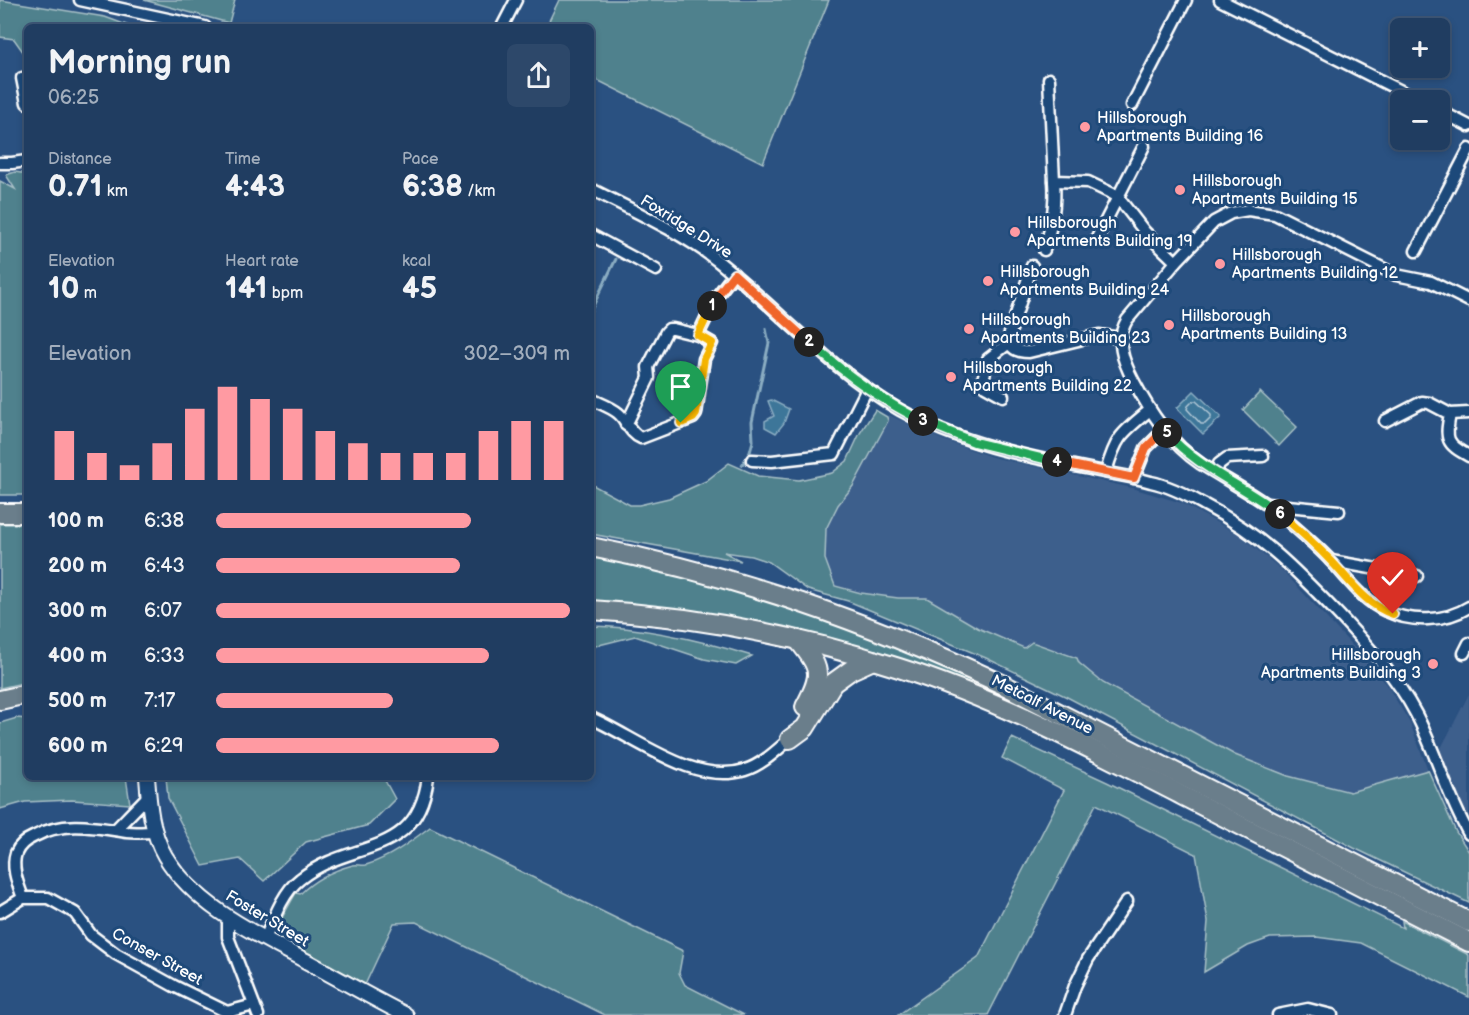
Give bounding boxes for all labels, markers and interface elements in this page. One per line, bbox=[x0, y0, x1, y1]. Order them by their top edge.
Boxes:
map controls bbox=[1390, 18, 1450, 150]
button: + bbox=[1390, 18, 1450, 78]
text: Morning run bbox=[48, 43, 231, 83]
button: share bbox=[507, 44, 570, 107]
text: 06:25 bbox=[48, 86, 99, 110]
button: − bbox=[1390, 90, 1450, 150]
place label: Hillsborough Apartments Building 16 bbox=[1097, 109, 1263, 146]
marker: Hillsborough Apartments Building 16 bbox=[1078, 120, 1092, 134]
text: Distance bbox=[48, 150, 112, 169]
text: Time bbox=[225, 150, 260, 169]
text: Pace bbox=[402, 150, 438, 169]
text: 0.71 bbox=[48, 169, 102, 205]
text: 4:43 bbox=[225, 169, 285, 205]
text: 6:38 bbox=[402, 169, 463, 205]
place label: Hillsborough Apartments Building 15 bbox=[1192, 172, 1358, 209]
text: km bbox=[102, 182, 128, 201]
text: /km bbox=[463, 182, 496, 201]
marker: Hillsborough Apartments Building 15 bbox=[1173, 183, 1187, 197]
street label: Foxridge Drive bbox=[637, 191, 736, 263]
place label: Hillsborough Apartments Building 19 bbox=[1027, 214, 1193, 251]
marker: Hillsborough Apartments Building 19 bbox=[1008, 225, 1022, 239]
place label: Hillsborough Apartments Building 12 bbox=[1232, 246, 1398, 283]
text: Elevation bbox=[48, 252, 115, 271]
text: Heart rate bbox=[225, 252, 299, 271]
text: kcal bbox=[402, 252, 431, 271]
marker: Hillsborough Apartments Building 12 bbox=[1213, 257, 1227, 271]
place label: Hillsborough Apartments Building 24 bbox=[1000, 263, 1169, 300]
text: 10 bbox=[48, 271, 79, 307]
text: 141 bbox=[225, 271, 267, 307]
text: 45 bbox=[402, 271, 437, 307]
marker: Hillsborough Apartments Building 24 bbox=[981, 274, 995, 288]
text: m bbox=[79, 284, 97, 303]
text: bpm bbox=[267, 284, 303, 303]
pin: 1 bbox=[697, 291, 727, 321]
text: 1 bbox=[709, 296, 715, 315]
place label: Hillsborough Apartments Building 13 bbox=[1181, 307, 1347, 344]
place label: Hillsborough Apartments Building 23 bbox=[981, 311, 1150, 348]
marker: Hillsborough Apartments Building 13 bbox=[1162, 318, 1176, 332]
marker: Hillsborough Apartments Building 23 bbox=[962, 322, 976, 336]
pin: 2 bbox=[794, 327, 824, 357]
text: 2 bbox=[804, 332, 814, 351]
text: Elevation bbox=[48, 342, 131, 366]
text: 302–309 m bbox=[463, 342, 570, 366]
place label: Hillsborough Apartments Building 22 bbox=[963, 359, 1133, 396]
pin bbox=[655, 361, 706, 423]
icon: arrive bbox=[664, 370, 697, 403]
marker: Hillsborough Apartments Building 22 bbox=[944, 370, 958, 384]
pin: 3 bbox=[908, 406, 938, 436]
text: 3 bbox=[918, 411, 928, 430]
pin: 5 bbox=[1152, 418, 1182, 448]
text: 5 bbox=[1162, 423, 1172, 442]
pin: 4 bbox=[1042, 447, 1072, 477]
text: 4 bbox=[1052, 452, 1062, 471]
pin: 6 bbox=[1265, 499, 1295, 529]
text: 6 bbox=[1275, 504, 1285, 523]
text: 100 m bbox=[48, 509, 104, 533]
text: 6:38 bbox=[144, 509, 184, 533]
pin bbox=[1367, 552, 1418, 614]
text: 200 m bbox=[48, 554, 107, 578]
text: 6:43 bbox=[144, 554, 185, 578]
icon: check bbox=[1376, 561, 1409, 594]
text: 300 m bbox=[48, 599, 107, 623]
text: 6:07 bbox=[144, 599, 182, 623]
text: 400 m bbox=[48, 644, 107, 668]
text: 6:33 bbox=[144, 644, 185, 668]
place label: Hillsborough Apartments Building 3 bbox=[1261, 646, 1421, 683]
marker: Hillsborough Apartments Building 3 bbox=[1426, 657, 1440, 671]
street label: Metcalf Avenue bbox=[988, 671, 1097, 739]
text: 500 m bbox=[48, 689, 107, 713]
text: 7:17 bbox=[144, 689, 175, 713]
text: 600 m bbox=[48, 734, 108, 758]
text: 6:29 bbox=[144, 734, 184, 758]
street label: Foster Street bbox=[222, 887, 312, 951]
street label: Conser Street bbox=[108, 924, 206, 990]

